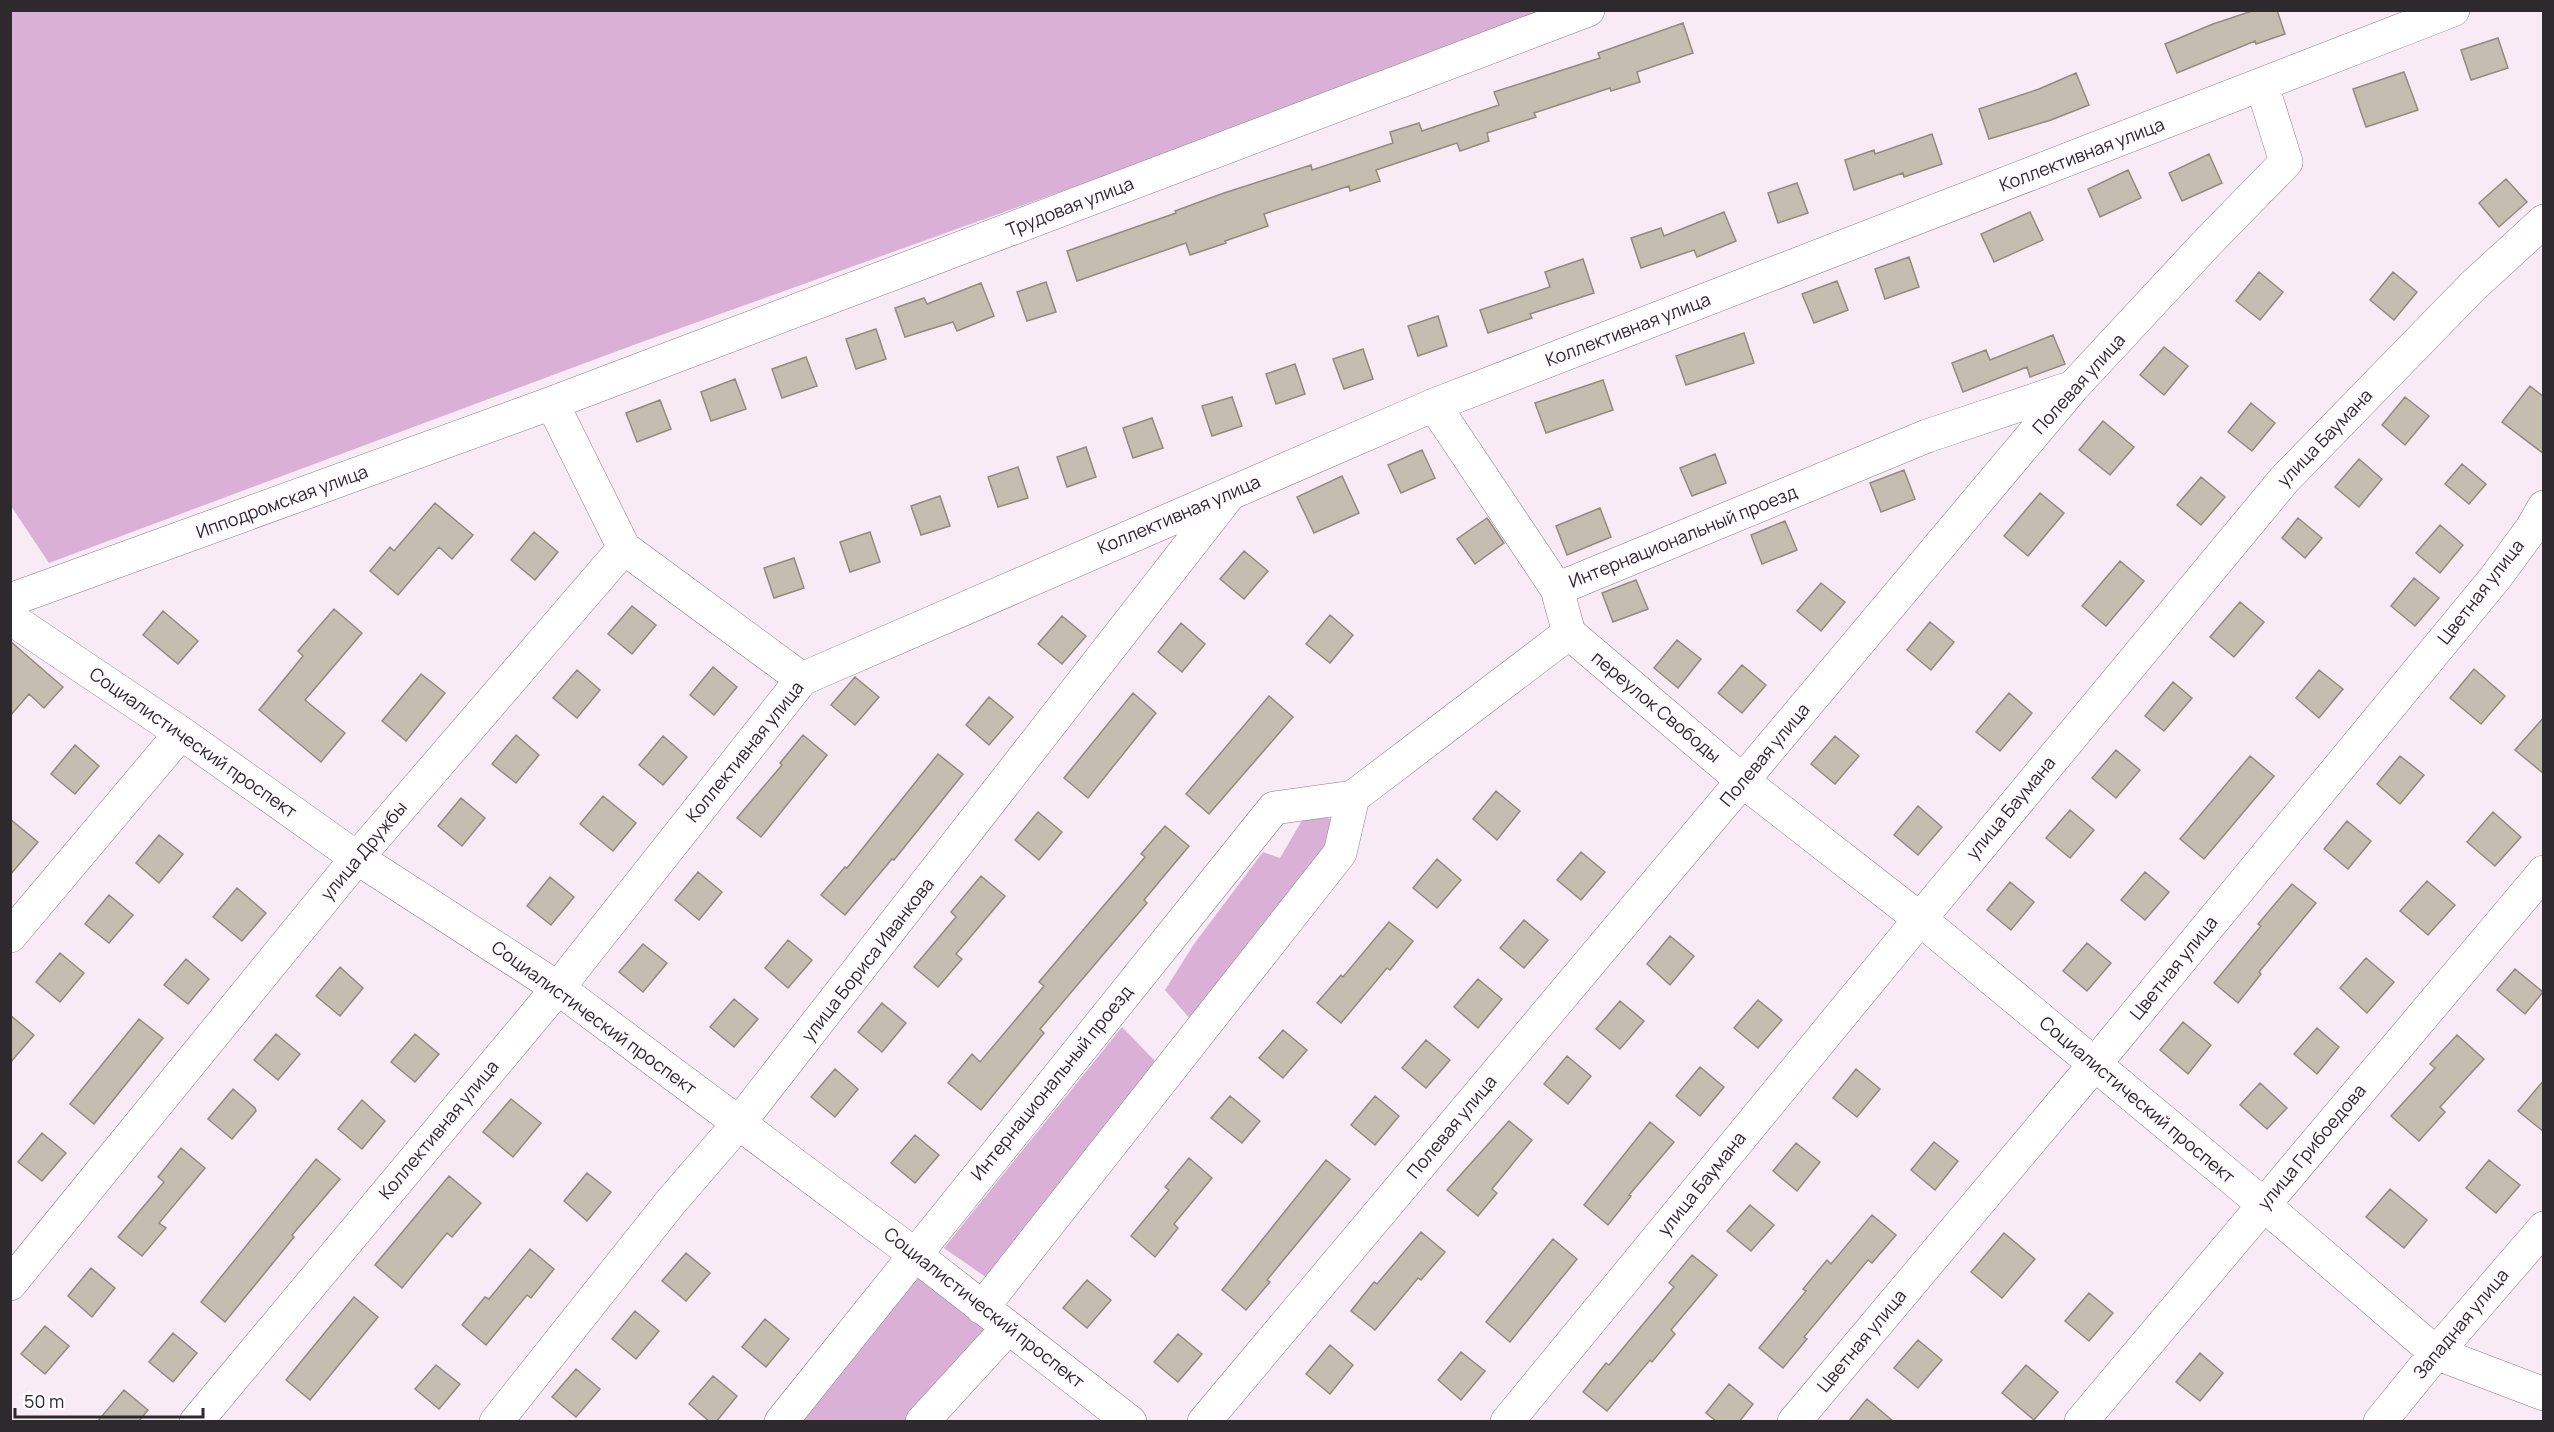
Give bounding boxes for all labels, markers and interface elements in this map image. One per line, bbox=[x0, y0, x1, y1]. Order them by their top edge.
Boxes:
street label: Коллективная улица bbox=[1996, 112, 2168, 197]
street label: Трудовая улица bbox=[1002, 171, 1137, 241]
street label: Коллективная улица bbox=[1542, 287, 1714, 372]
street label: Полевая улица bbox=[2027, 328, 2130, 439]
street label: улица Баумана bbox=[2271, 383, 2377, 491]
street label: Ипподромская улица bbox=[192, 459, 371, 543]
street label: Коллективная улица bbox=[1093, 469, 1264, 559]
street label: Интернациональный проезд bbox=[1565, 479, 1801, 593]
street label: Цветная улица bbox=[2432, 534, 2529, 649]
street label: переулок Свободы bbox=[1587, 645, 1726, 767]
street label: Социалистический проспект bbox=[85, 661, 302, 823]
street label: Коллективная улица bbox=[680, 676, 809, 827]
street label: Полевая улица bbox=[1714, 698, 1815, 811]
street label: улица Баумана bbox=[1960, 751, 2060, 864]
street label: улица Дружбы bbox=[315, 796, 412, 905]
street label: улица Бориса Иванкова bbox=[796, 872, 939, 1046]
street label: Цветная улица bbox=[2124, 910, 2223, 1024]
street label: Социалистический проспект bbox=[487, 935, 702, 1100]
street label: Интернациональный проезд bbox=[965, 980, 1138, 1185]
street label: Социалистический проспект bbox=[2035, 1010, 2240, 1188]
street label: Коллективная улица bbox=[373, 1055, 504, 1204]
street label: Полевая улица bbox=[1401, 1070, 1502, 1183]
street label: улица Грибоедова bbox=[2252, 1079, 2371, 1214]
street label: улица Баумана bbox=[1652, 1126, 1751, 1240]
street label: Социалистический проспект bbox=[879, 1221, 1090, 1393]
street label: Западная улица bbox=[2407, 1263, 2513, 1383]
street label: Цветная улица bbox=[1811, 1284, 1911, 1397]
scale bar bbox=[15, 1381, 202, 1419]
text: 50 m bbox=[24, 1389, 64, 1413]

